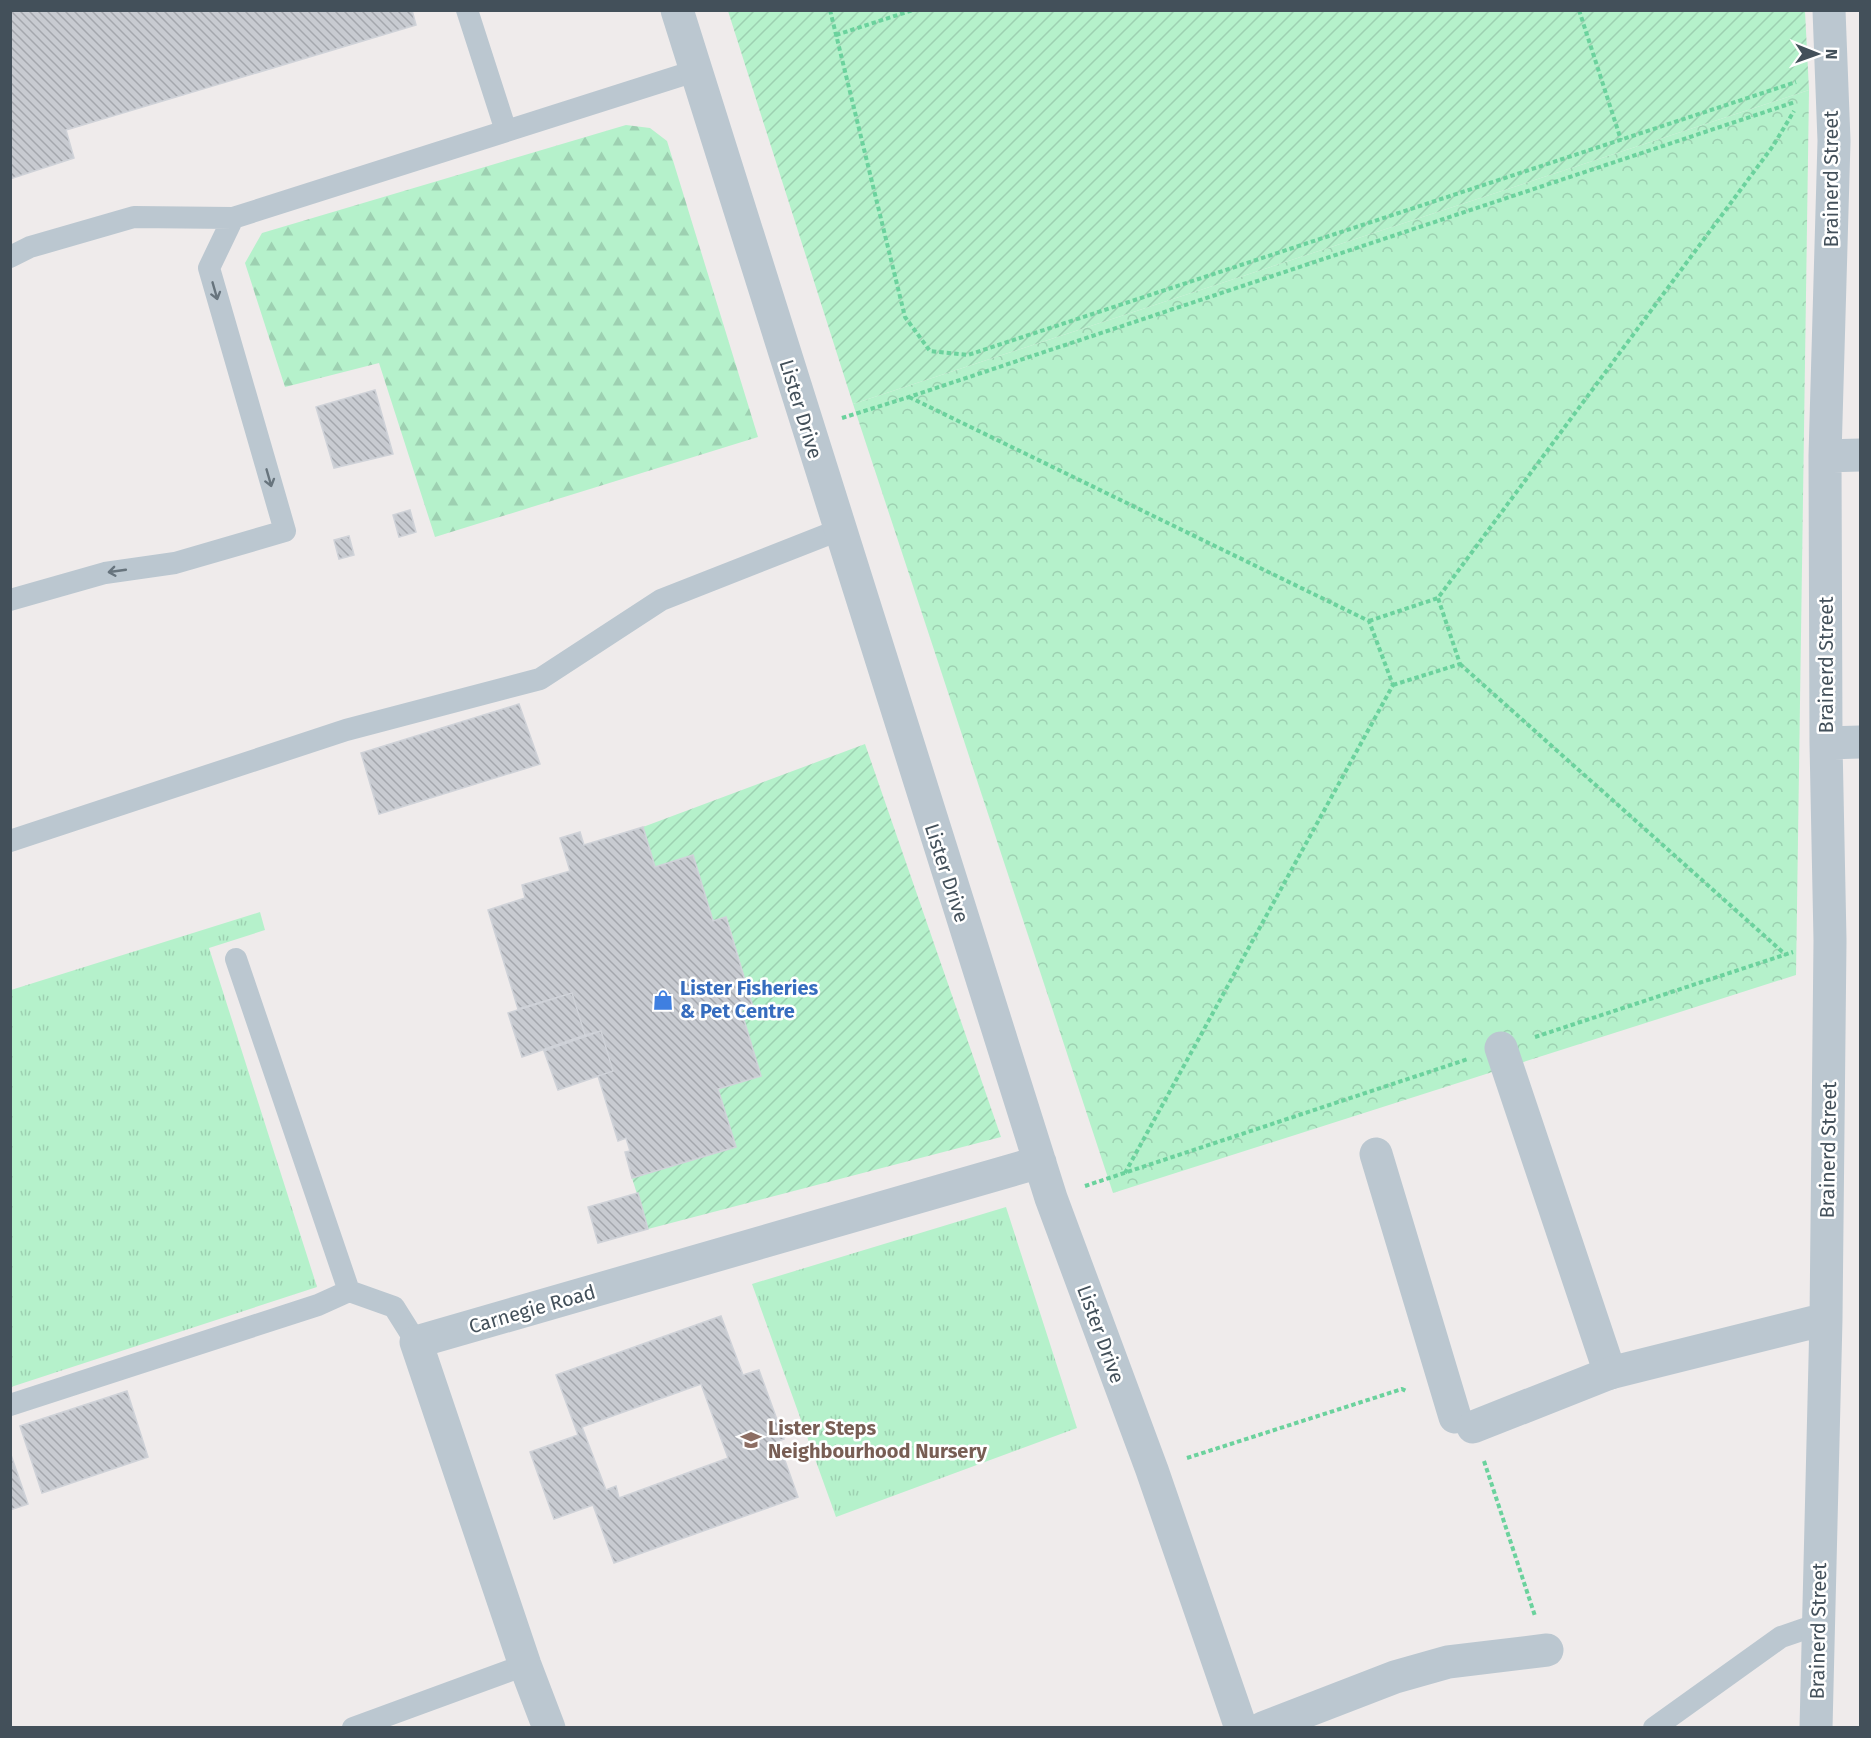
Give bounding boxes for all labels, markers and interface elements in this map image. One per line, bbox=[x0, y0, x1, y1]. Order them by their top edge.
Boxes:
north arrow bbox=[1787, 24, 1847, 84]
text: N bbox=[1822, 49, 1841, 60]
street label: Brainerd Street bbox=[1819, 110, 1843, 247]
one-way arrow bbox=[210, 281, 221, 300]
street label: Lister Drive bbox=[775, 356, 827, 462]
one-way arrow bbox=[264, 468, 275, 487]
one-way arrow bbox=[107, 566, 127, 577]
street label: Brainerd Street bbox=[1814, 596, 1838, 733]
street label: Lister Drive bbox=[920, 820, 974, 926]
place label: Lister Fisheries & Pet Centre bbox=[680, 976, 818, 1023]
shop icon: Lister Fisheries & Pet Centre bbox=[651, 988, 675, 1012]
street label: Brainerd Street bbox=[1815, 1081, 1841, 1219]
street label: Carnegie Road bbox=[466, 1279, 598, 1339]
street label: Lister Drive bbox=[1072, 1282, 1130, 1386]
place label: Lister Steps Neighbourhood Nursery bbox=[768, 1416, 987, 1463]
school or university icon: Lister Steps Neighbourhood Nursery bbox=[739, 1428, 763, 1452]
street label: Brainerd Street bbox=[1805, 1562, 1831, 1700]

